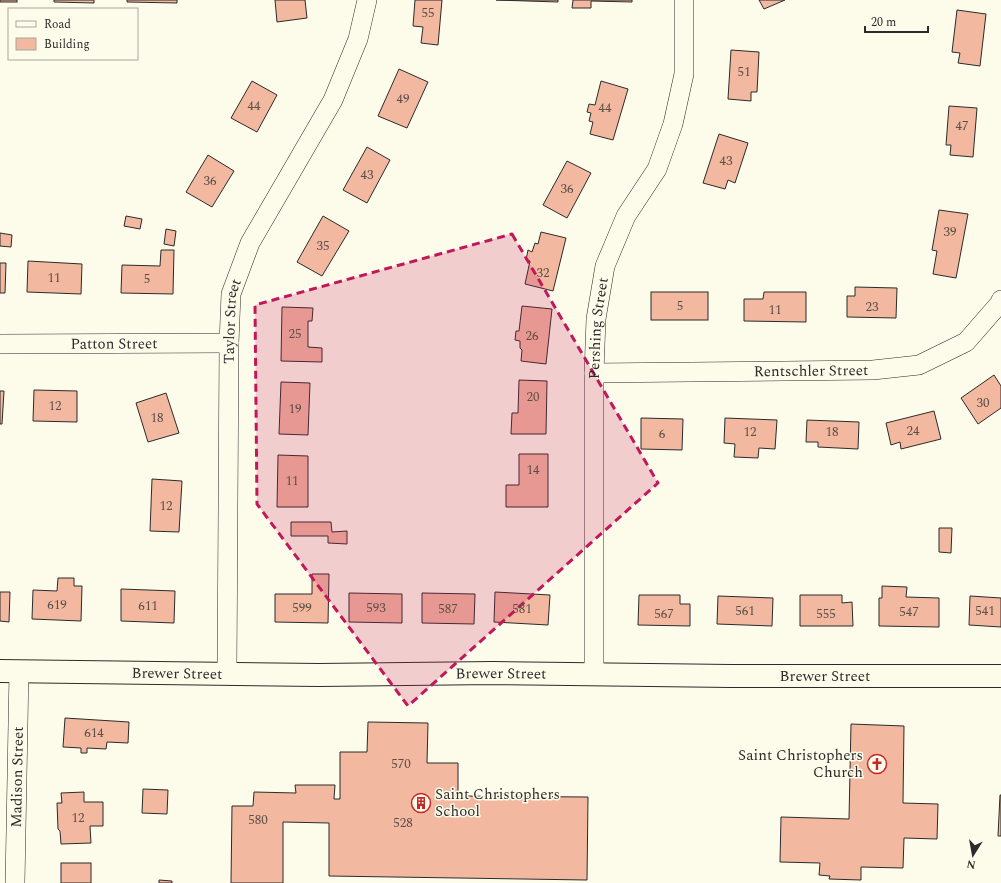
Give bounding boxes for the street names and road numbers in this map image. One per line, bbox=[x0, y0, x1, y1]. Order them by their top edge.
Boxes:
street label: Taylor Street bbox=[217, 275, 247, 364]
street label: Pershing Street bbox=[583, 276, 614, 379]
street label: Patton Street bbox=[70, 332, 158, 355]
street label: Rentschler Street bbox=[754, 359, 868, 383]
street label: Brewer Street bbox=[131, 661, 223, 685]
street label: Brewer Street bbox=[455, 661, 547, 685]
street label: Brewer Street bbox=[780, 665, 870, 688]
street label: Madison Street bbox=[5, 726, 29, 828]

